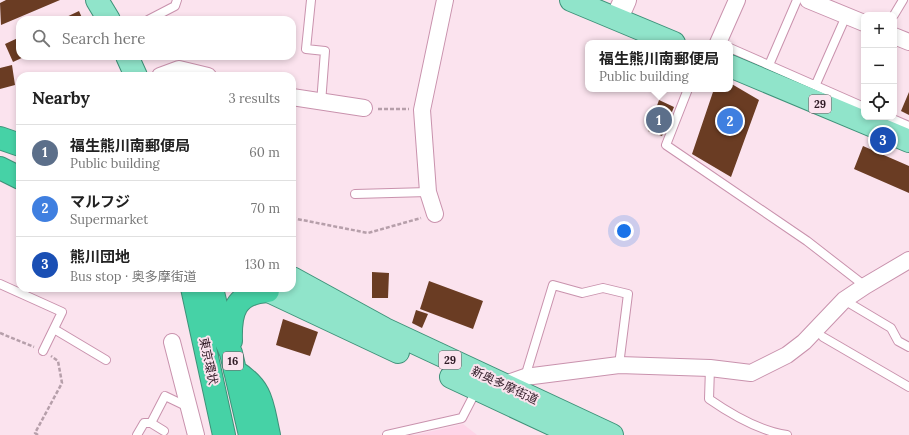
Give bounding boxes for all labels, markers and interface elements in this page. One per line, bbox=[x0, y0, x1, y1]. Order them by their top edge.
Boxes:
map controls bbox=[861, 12, 897, 120]
button: + bbox=[861, 12, 897, 48]
search box bbox=[16, 16, 296, 60]
icon: search bbox=[30, 27, 52, 49]
text: Search here bbox=[62, 29, 145, 48]
popup bbox=[585, 40, 733, 92]
button: − bbox=[861, 48, 897, 84]
text: 福生熊川南郵便局 bbox=[599, 49, 719, 68]
text: Public building bbox=[599, 68, 689, 85]
button: locate bbox=[861, 84, 897, 120]
text: Nearby bbox=[32, 87, 90, 109]
text: 3 results bbox=[228, 90, 280, 107]
road number: 29 bbox=[809, 95, 831, 113]
pin: 1 bbox=[646, 105, 672, 135]
pin: 2 bbox=[717, 106, 743, 136]
pin: 3 bbox=[870, 125, 896, 155]
text: 福生熊川南郵便局 bbox=[70, 136, 190, 155]
text: 1 bbox=[42, 144, 48, 161]
text: 60 m bbox=[249, 144, 280, 161]
text: Public building bbox=[70, 155, 160, 172]
text: マルフジ bbox=[70, 192, 130, 211]
text: 2 bbox=[42, 200, 48, 217]
text: 70 m bbox=[251, 200, 280, 217]
text: Supermarket bbox=[70, 211, 148, 228]
your location bbox=[614, 221, 634, 241]
text: 熊川団地 bbox=[70, 247, 130, 266]
text: 3 bbox=[41, 256, 49, 273]
text: 130 m bbox=[245, 256, 280, 273]
text: Bus stop · 奥多摩街道 bbox=[70, 268, 197, 285]
street label: 東京環状 bbox=[197, 336, 221, 386]
road number: 29 bbox=[439, 351, 461, 369]
road number: 16 bbox=[223, 352, 243, 370]
street label: 新奥多摩街道 bbox=[469, 363, 541, 407]

